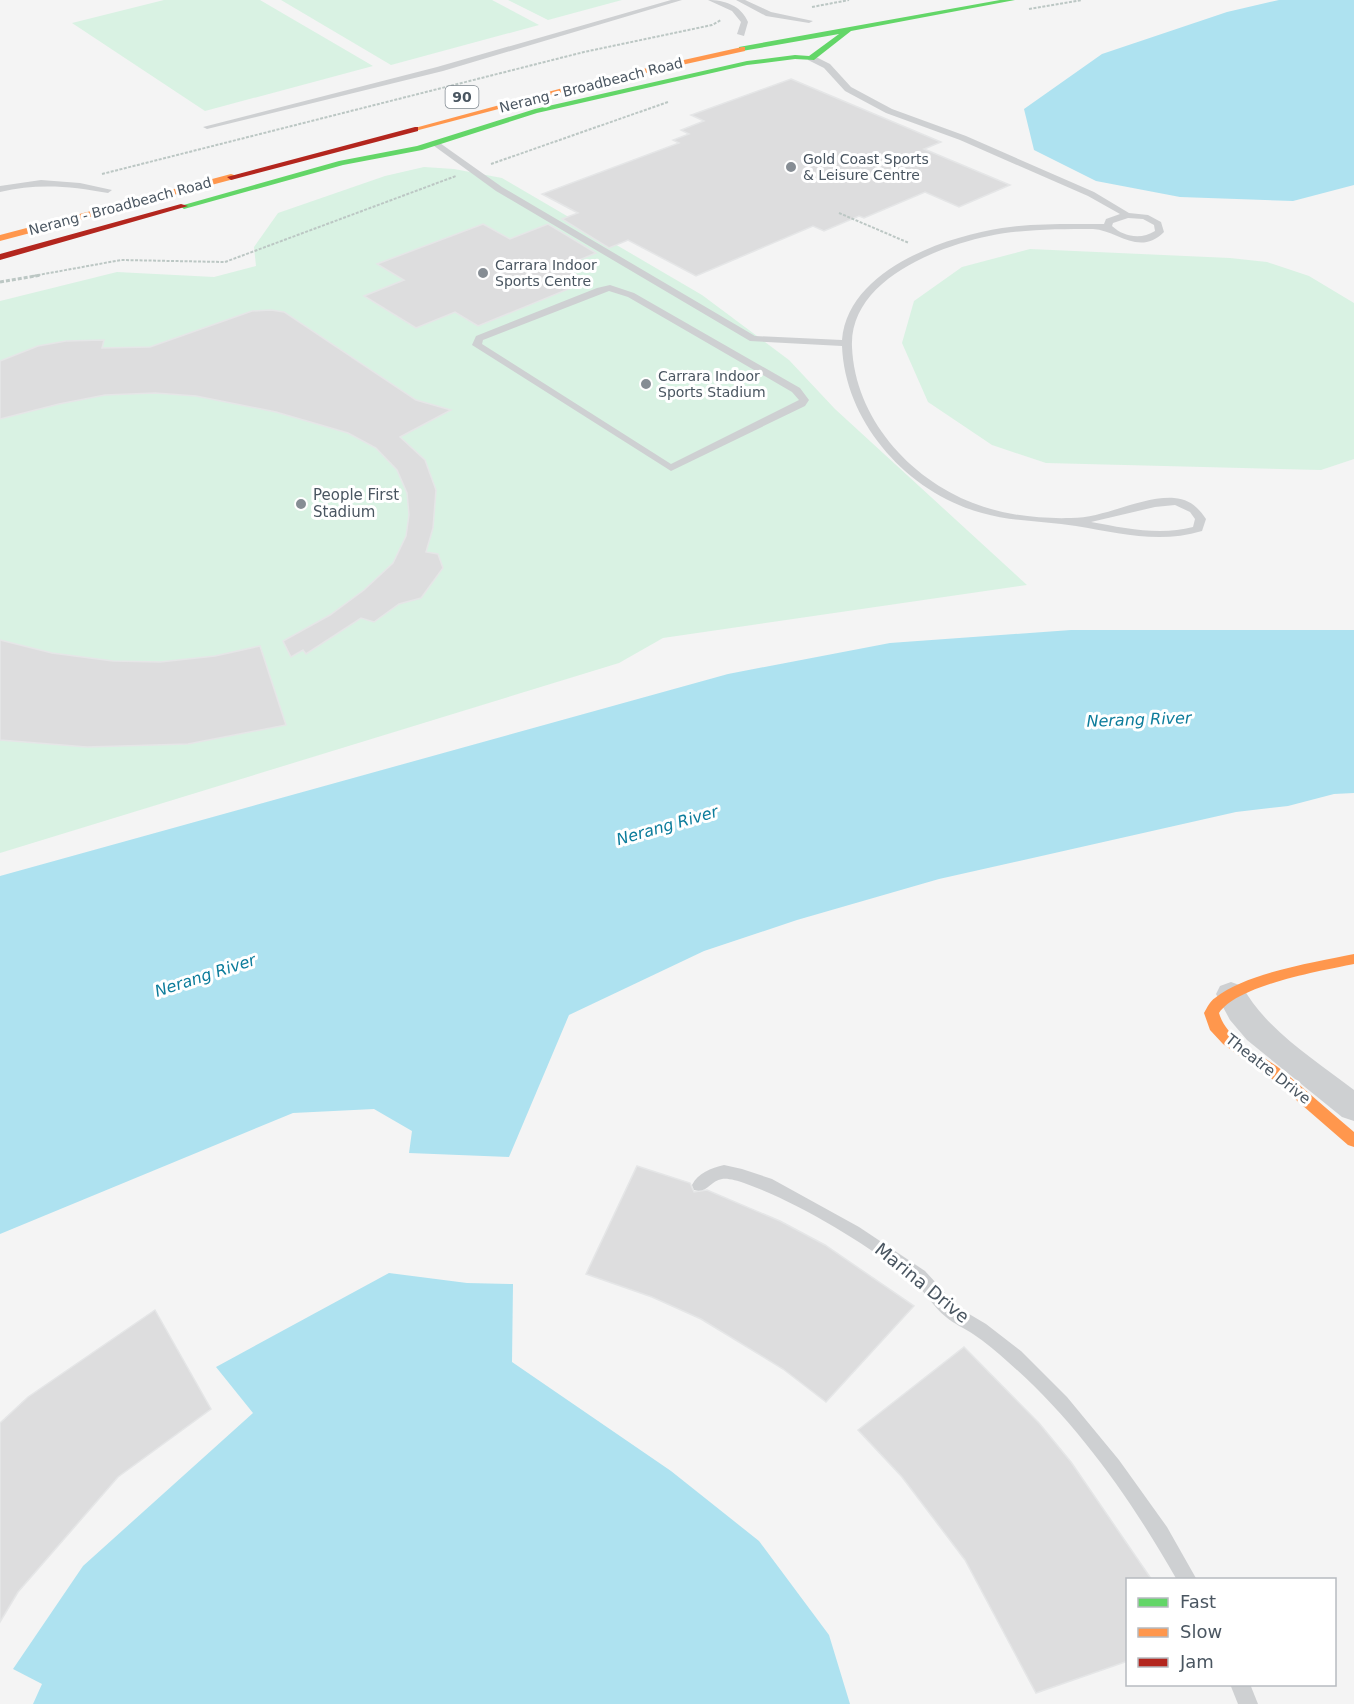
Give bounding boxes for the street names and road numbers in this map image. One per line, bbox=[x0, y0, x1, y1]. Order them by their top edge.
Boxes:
street label: Nerang - Broadbeach Road bbox=[498, 54, 684, 116]
road number: 90 bbox=[446, 86, 478, 108]
street label: Nerang - Broadbeach Road bbox=[27, 174, 213, 238]
street label: Theatre Drive bbox=[1221, 1030, 1314, 1108]
street label: Marina Drive bbox=[871, 1238, 974, 1327]

